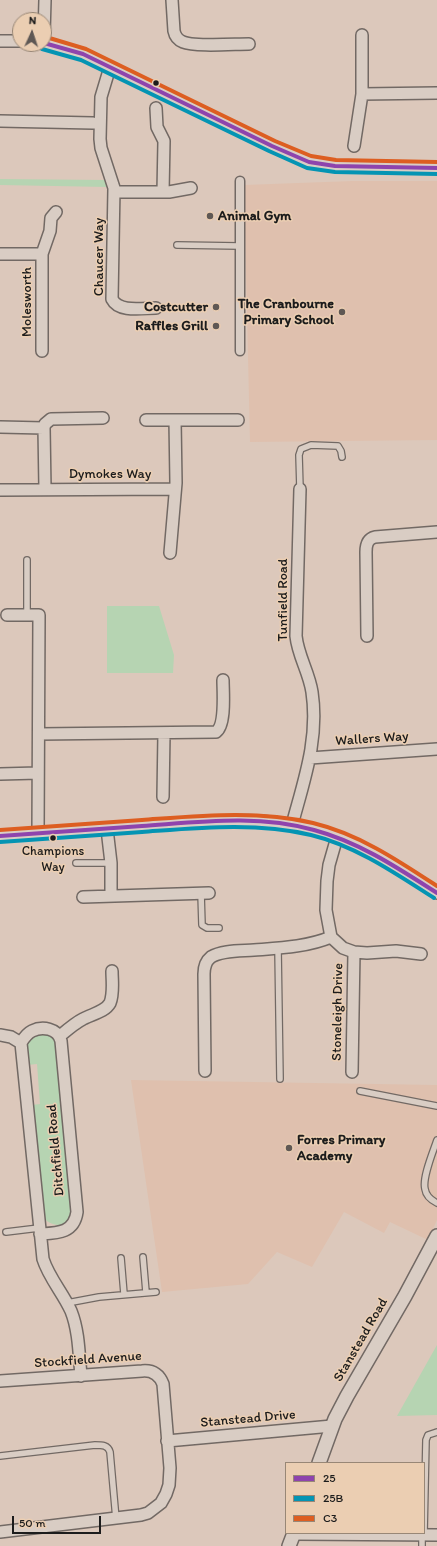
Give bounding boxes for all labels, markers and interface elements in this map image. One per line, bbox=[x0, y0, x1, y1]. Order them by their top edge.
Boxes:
north arrow bbox=[12, 12, 52, 52]
text: N bbox=[29, 14, 37, 27]
unlabelled marker bbox=[151, 78, 161, 88]
place label: Animal Gym bbox=[218, 208, 291, 224]
marker: Animal Gym bbox=[205, 211, 215, 221]
street label: Chaucer Way bbox=[91, 218, 107, 296]
street label: Molesworth bbox=[19, 267, 35, 337]
place label: The Cranbourne Primary School bbox=[238, 296, 334, 328]
place label: Costcutter bbox=[144, 299, 208, 315]
marker: Costcutter bbox=[211, 302, 221, 312]
marker: The Cranbourne Primary School bbox=[337, 307, 347, 317]
place label: Raffles Grill bbox=[135, 318, 208, 334]
marker: Raffles Grill bbox=[211, 321, 221, 331]
street label: Dymokes Way bbox=[69, 466, 151, 482]
street label: Tunfield Road bbox=[275, 559, 291, 641]
street label: Wallers Way bbox=[335, 728, 409, 750]
marker: Champions Way bbox=[48, 833, 58, 843]
place label: Champions Way bbox=[22, 844, 84, 875]
street label: Stoneleigh Drive bbox=[329, 963, 347, 1061]
street label: Ditchfield Road bbox=[44, 1103, 68, 1197]
place label: Forres Primary Academy bbox=[297, 1132, 385, 1164]
marker: Forres Primary Academy bbox=[284, 1143, 294, 1153]
street label: Stanstead Road bbox=[330, 1295, 392, 1385]
street label: Stockfield Avenue bbox=[34, 1348, 142, 1372]
street label: Stanstead Drive bbox=[200, 1406, 296, 1432]
legend bbox=[285, 1462, 425, 1534]
text: 25 bbox=[323, 1471, 336, 1485]
text: 25B bbox=[323, 1491, 343, 1505]
scale bar bbox=[14, 1508, 103, 1534]
text: C3 bbox=[323, 1511, 337, 1525]
text: 50 m bbox=[19, 1516, 45, 1530]

